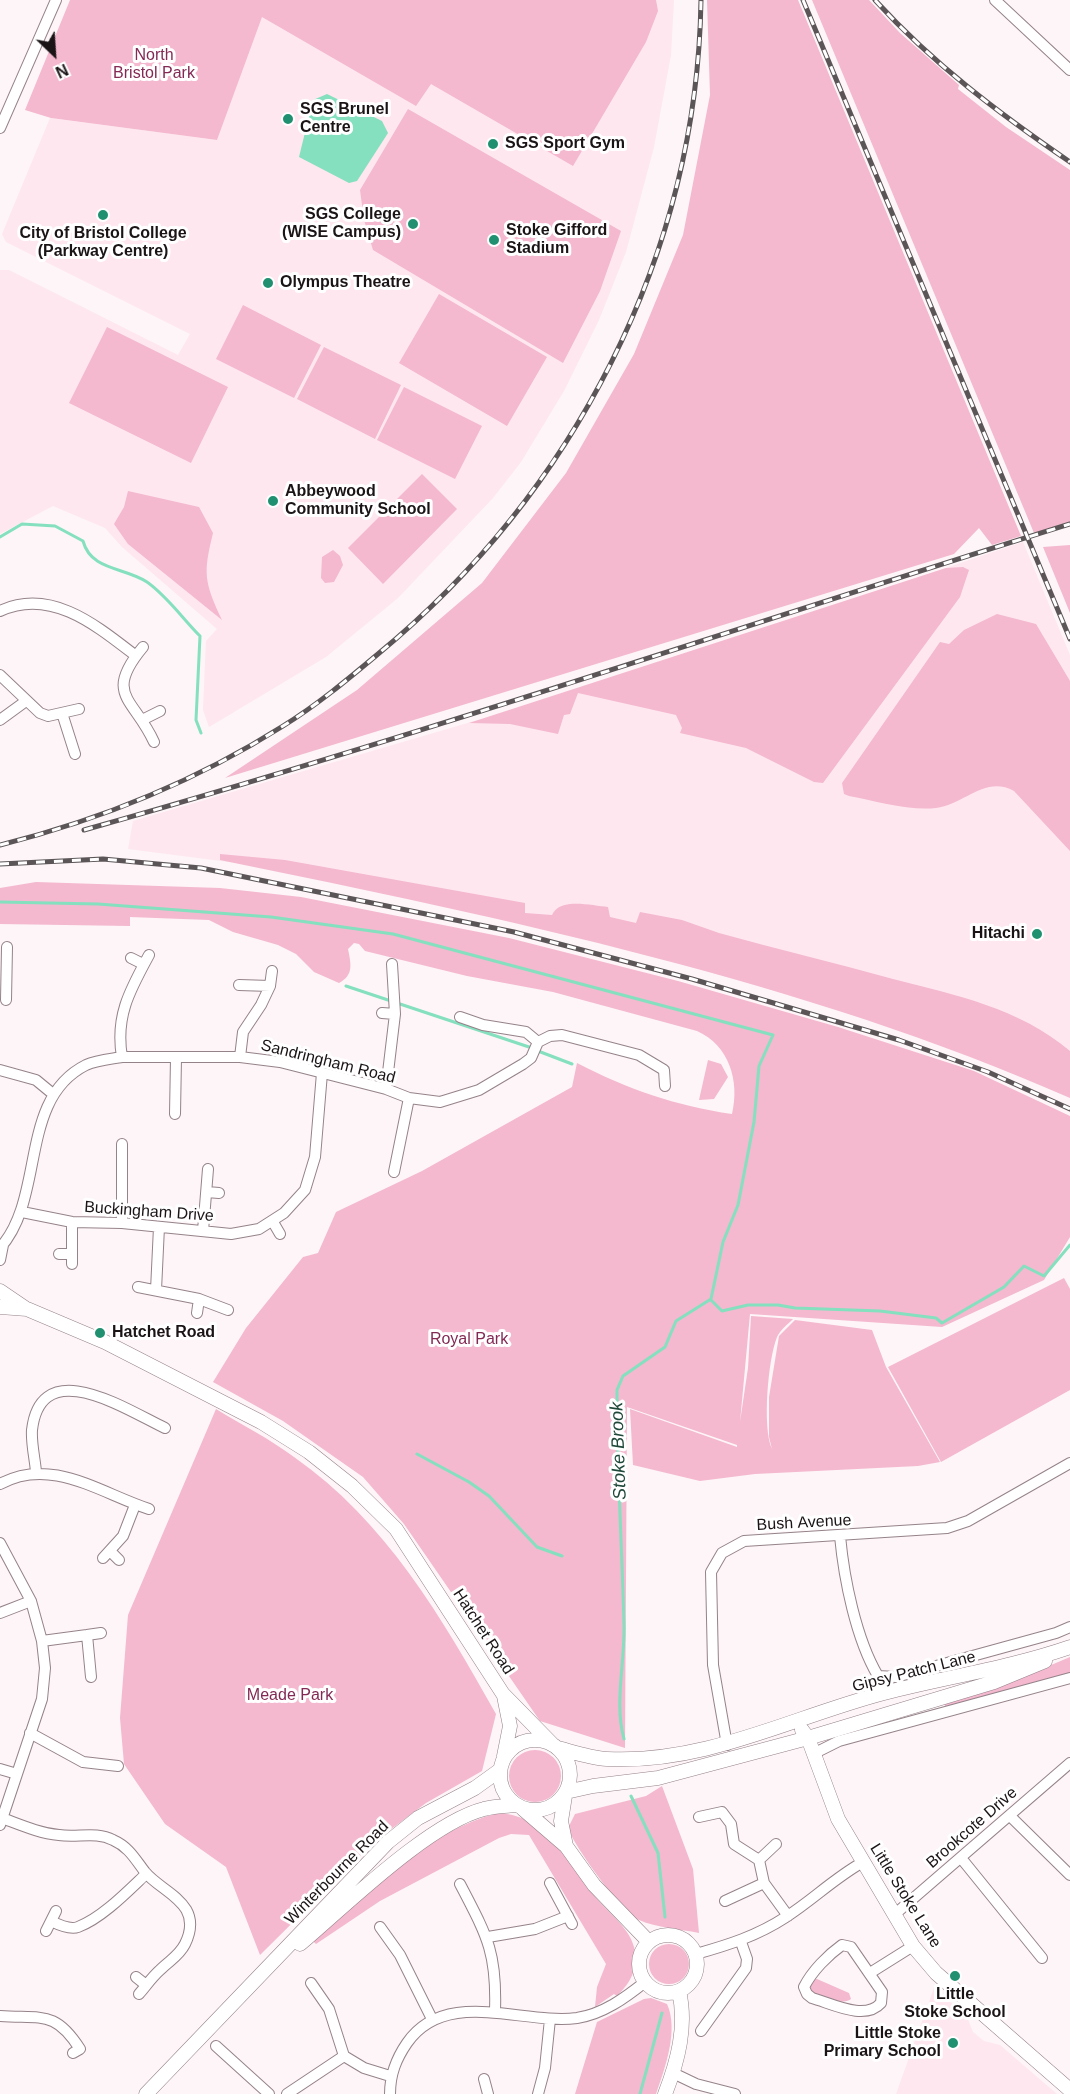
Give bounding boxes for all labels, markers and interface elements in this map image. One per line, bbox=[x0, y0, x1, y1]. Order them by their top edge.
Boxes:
north arrow bbox=[24, 24, 84, 84]
park label: North Bristol Park bbox=[113, 46, 195, 84]
text: N bbox=[53, 61, 71, 81]
place label: SGS Brunel Centre bbox=[300, 100, 389, 138]
marker: SGS Brunel Centre bbox=[281, 112, 295, 126]
place label: SGS Sport Gym bbox=[505, 134, 625, 154]
marker: SGS Sport Gym bbox=[486, 137, 500, 151]
place label: SGS College (WISE Campus) bbox=[282, 205, 401, 243]
marker: City of Bristol College (Parkway Centre) bbox=[96, 208, 110, 222]
marker: SGS College (WISE Campus) bbox=[406, 217, 420, 231]
place label: Stoke Gifford Stadium bbox=[506, 221, 607, 259]
place label: City of Bristol College (Parkway Centre) bbox=[19, 224, 187, 262]
marker: Stoke Gifford Stadium bbox=[487, 233, 501, 247]
place label: Olympus Theatre bbox=[280, 273, 411, 293]
marker: Olympus Theatre bbox=[261, 276, 275, 290]
place label: Abbeywood Community School bbox=[285, 482, 431, 520]
marker: Abbeywood Community School bbox=[266, 494, 280, 508]
place label: Hitachi bbox=[972, 924, 1025, 944]
marker: Hitachi bbox=[1030, 927, 1044, 941]
street label: Sandringham Road bbox=[259, 1036, 397, 1088]
street label: Buckingham Drive bbox=[84, 1198, 214, 1226]
place label: Hatchet Road bbox=[112, 1323, 215, 1343]
marker: Hatchet Road bbox=[93, 1326, 107, 1340]
park label: Royal Park bbox=[430, 1330, 508, 1350]
water label: Stoke Brook bbox=[606, 1402, 632, 1500]
street label: Bush Avenue bbox=[756, 1511, 852, 1535]
street label: Hatchet Road bbox=[448, 1586, 518, 1678]
street label: Gipsy Patch Lane bbox=[850, 1647, 978, 1697]
park label: Meade Park bbox=[247, 1686, 333, 1706]
street label: Brookcote Drive bbox=[923, 1783, 1021, 1873]
street label: Winterbourne Road bbox=[281, 1817, 393, 1929]
street label: Little Stoke Lane bbox=[865, 1840, 945, 1952]
marker: Little Stoke School bbox=[948, 1969, 962, 1983]
place label: Little Stoke School bbox=[904, 1985, 1006, 2023]
place label: Little Stoke Primary School bbox=[824, 2024, 941, 2062]
marker: Little Stoke Primary School bbox=[946, 2036, 960, 2050]

